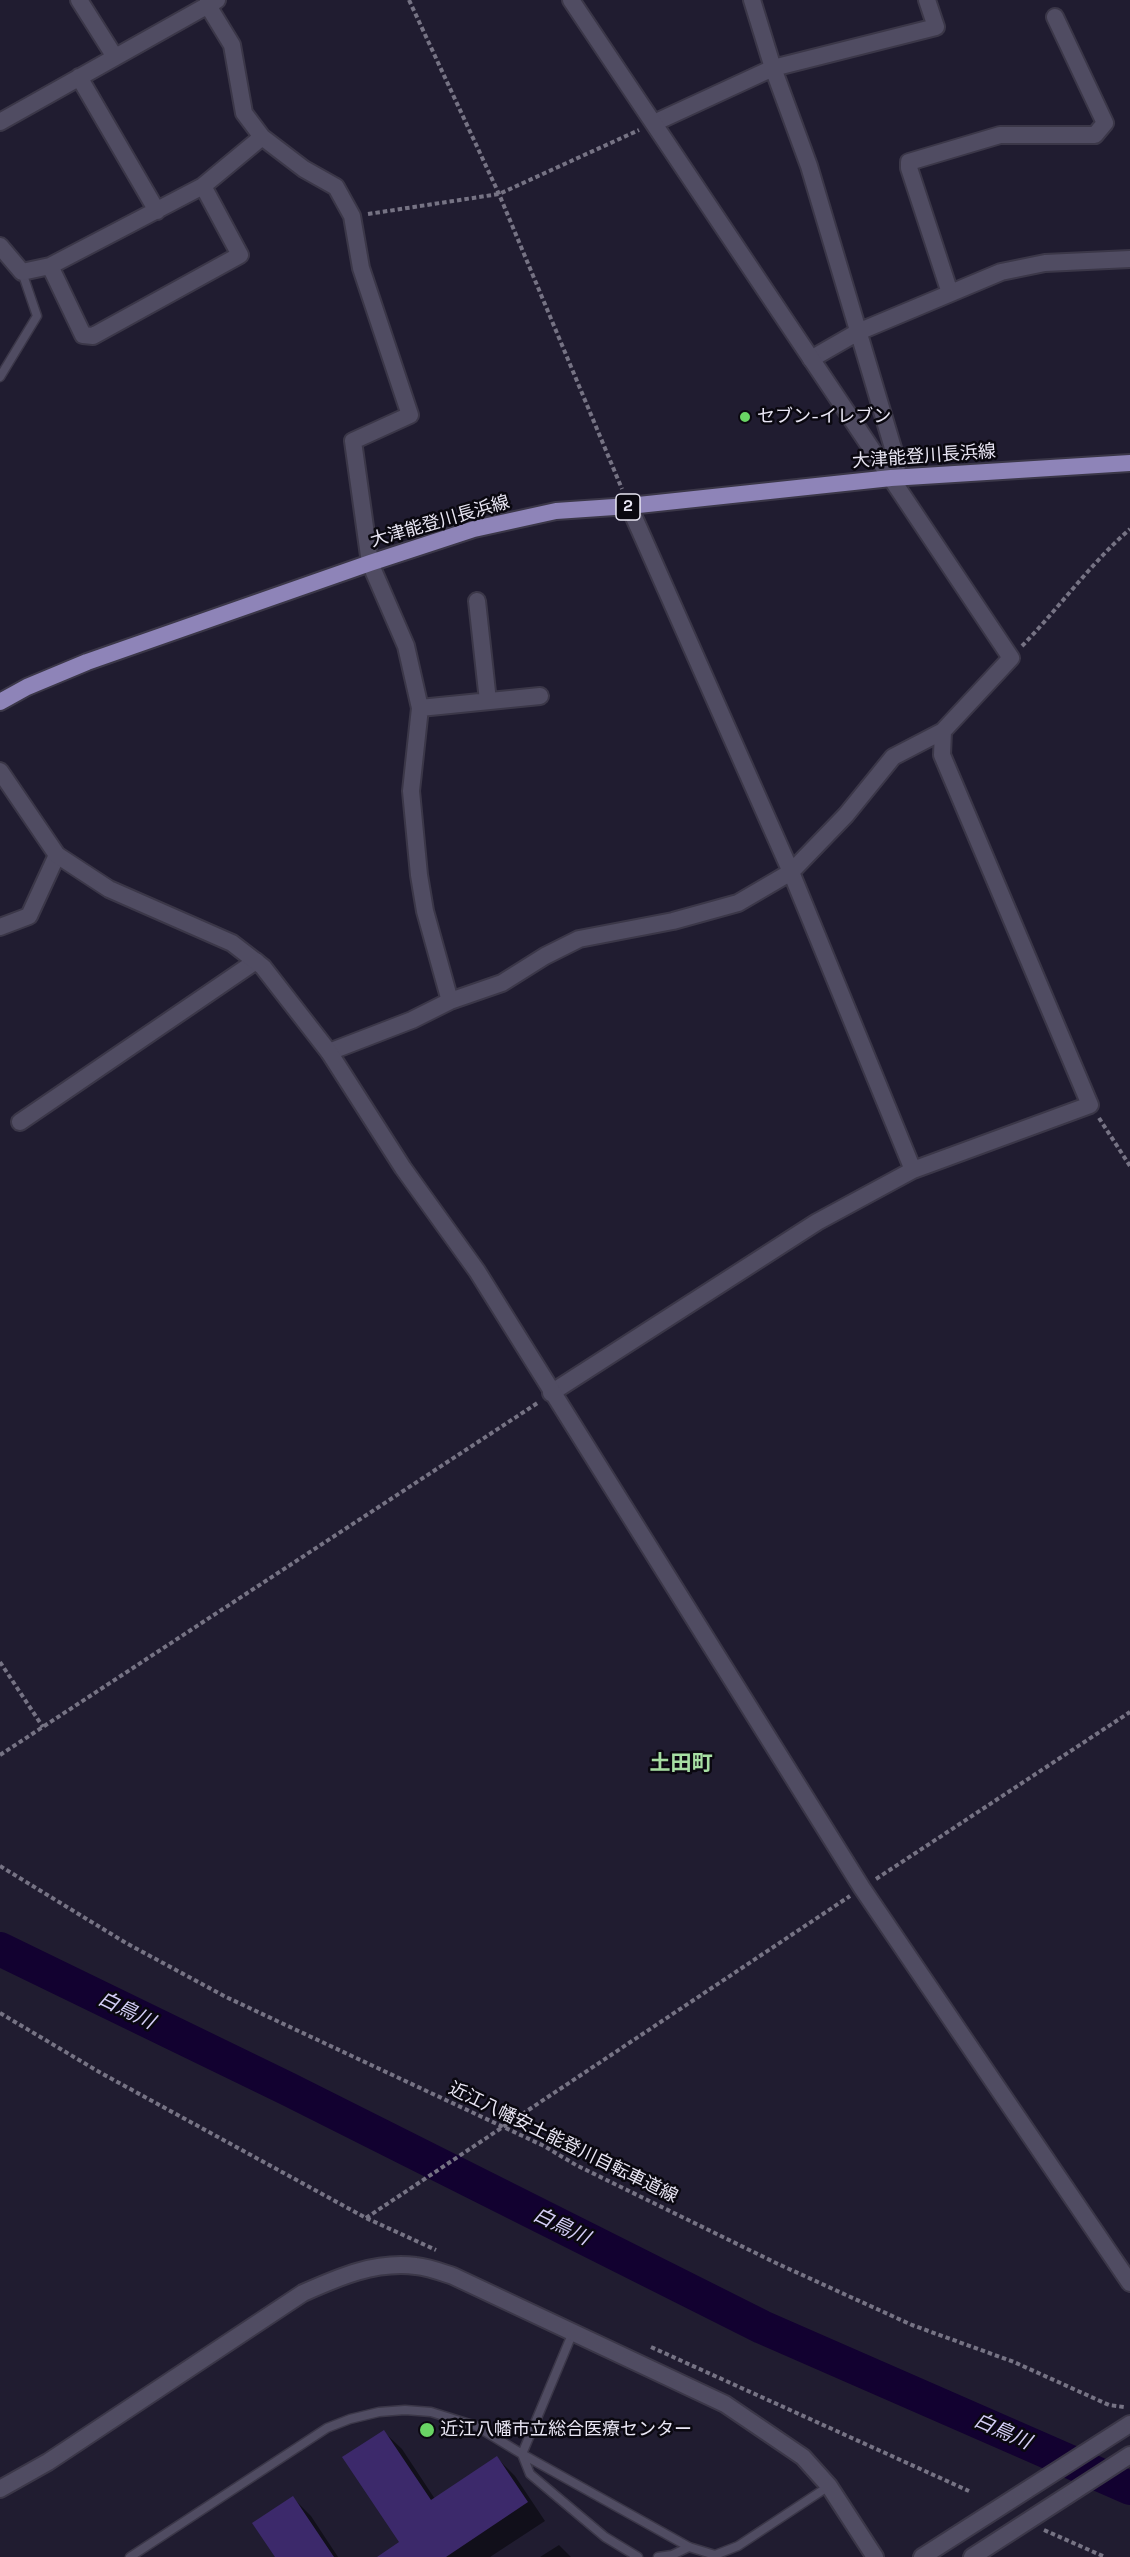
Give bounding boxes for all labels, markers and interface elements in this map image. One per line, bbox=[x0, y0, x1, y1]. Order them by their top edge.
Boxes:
place label: セブン-イレブン bbox=[757, 406, 891, 428]
marker: セブン-イレブン bbox=[738, 410, 752, 424]
street label: 大津能登川長浜線 bbox=[851, 441, 997, 473]
street label: 大津能登川長浜線 bbox=[368, 492, 512, 552]
road number: 2 bbox=[616, 494, 640, 520]
district label: 土田町 bbox=[650, 1751, 712, 1777]
water label: 白鳥川 bbox=[94, 1987, 158, 2035]
street label: 近江八幡安土能登川自転車道線 bbox=[445, 2078, 681, 2208]
water label: 白鳥川 bbox=[529, 2203, 593, 2251]
water label: 白鳥川 bbox=[970, 2409, 1034, 2455]
place label: 近江八幡市立総合医療センター bbox=[440, 2419, 692, 2441]
marker: 近江八幡市立総合医療センター bbox=[418, 2421, 436, 2439]

